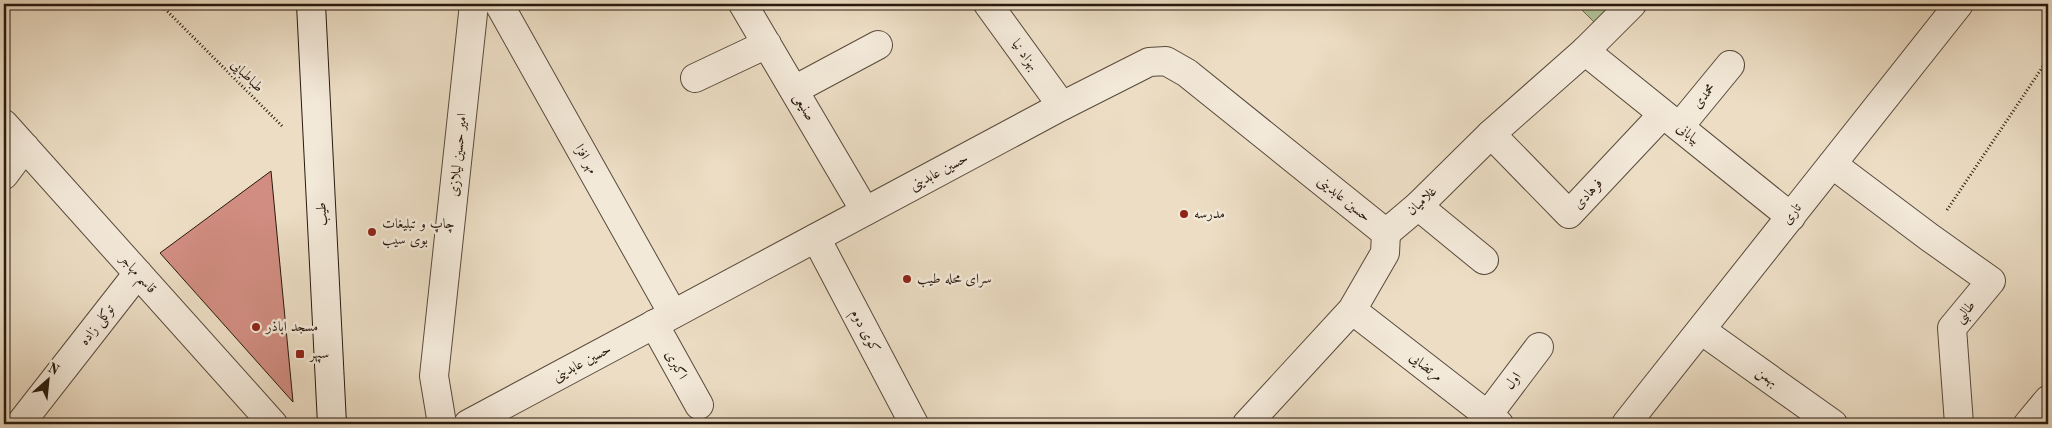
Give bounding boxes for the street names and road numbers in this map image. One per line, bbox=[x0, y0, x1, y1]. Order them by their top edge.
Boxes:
street label: بهزاد نیا bbox=[1007, 37, 1041, 74]
street label: طباطبایی bbox=[227, 57, 266, 96]
street label: محمدی bbox=[1690, 81, 1719, 112]
street label: صنیعی bbox=[789, 91, 817, 124]
street label: امیر حسین لیلازی bbox=[447, 113, 470, 197]
street label: بیابانی bbox=[1673, 121, 1702, 148]
street label: مهر افزا bbox=[571, 142, 600, 177]
street label: حسین عابدینی bbox=[908, 151, 971, 195]
street label: حسین عابدینی bbox=[1314, 174, 1373, 226]
street label: فرهادی bbox=[1571, 176, 1606, 212]
street label: غلامیان bbox=[1404, 184, 1440, 219]
street label: تاری bbox=[1780, 201, 1805, 228]
street label: طیب bbox=[314, 202, 332, 226]
street label: قاسم مهاجر bbox=[111, 250, 159, 300]
street label: طالبی bbox=[1952, 298, 1981, 328]
street label: توکلی زاده bbox=[76, 301, 119, 349]
street label: کوی دوم bbox=[843, 307, 882, 357]
street label: حسین عابدینی bbox=[551, 342, 614, 386]
street label: اکبری bbox=[662, 348, 690, 382]
street label: مرتضایی bbox=[1406, 350, 1445, 386]
street label: بهمن bbox=[1753, 365, 1780, 391]
street label: اول bbox=[1502, 370, 1525, 393]

